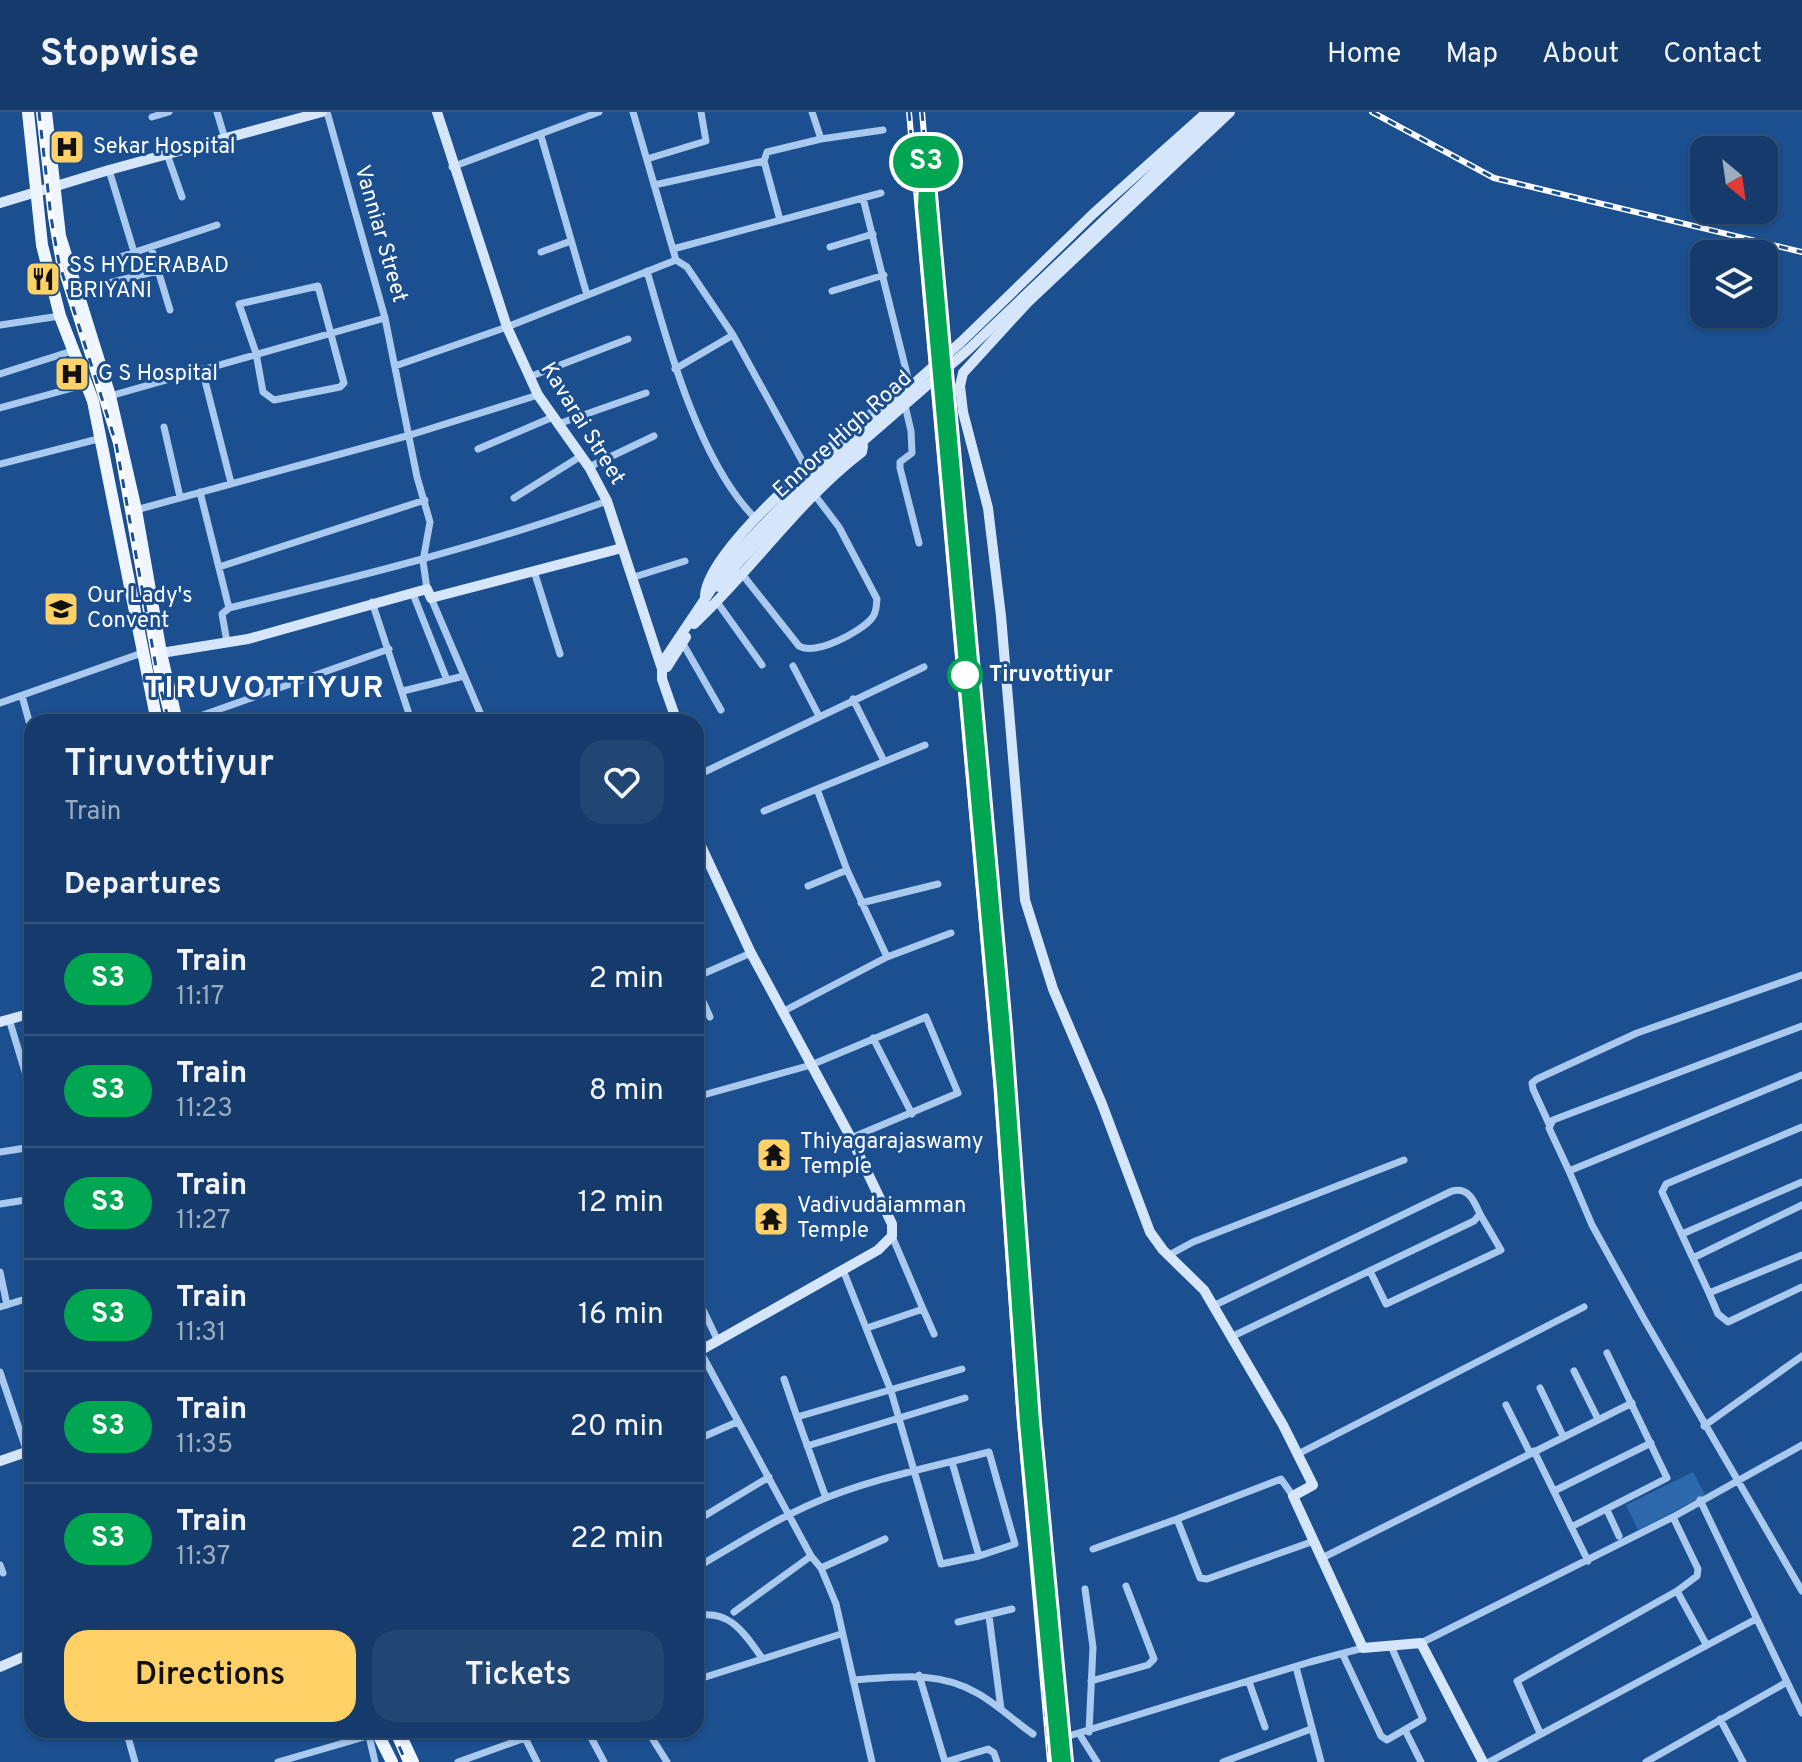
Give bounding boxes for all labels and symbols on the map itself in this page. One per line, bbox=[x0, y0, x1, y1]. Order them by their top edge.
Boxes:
hospital icon: Sekar Hospital bbox=[48, 128, 86, 166]
place label: Sekar Hospital bbox=[93, 134, 236, 161]
line badge: S3 bbox=[890, 136, 962, 188]
north arrow bbox=[1690, 136, 1778, 224]
street label: Vanniar Street bbox=[348, 162, 412, 306]
place label: SS HYDERABAD BRIYANI bbox=[69, 253, 229, 305]
restaurant icon: SS HYDERABAD BRIYANI bbox=[24, 260, 62, 298]
hospital icon: G S Hospital bbox=[53, 355, 91, 393]
street label: Kavarai Street bbox=[534, 358, 630, 490]
place label: G S Hospital bbox=[98, 361, 218, 388]
street label: Ennore High Road bbox=[768, 366, 918, 504]
place label: Our Lady's Convent bbox=[87, 583, 193, 635]
school or university icon: Our Lady's Convent bbox=[42, 590, 80, 628]
marker: Tiruvottiyur bbox=[948, 658, 982, 692]
place label: Tiruvottiyur bbox=[989, 662, 1113, 689]
district label: TIRUVOTTIYUR bbox=[145, 671, 385, 708]
place label: Thiyagarajaswamy Temple bbox=[800, 1129, 984, 1181]
temple icon: Thiyagarajaswamy Temple bbox=[755, 1136, 793, 1174]
place label: Vadivudaiamman Temple bbox=[797, 1193, 967, 1245]
temple icon: Vadivudaiamman Temple bbox=[752, 1200, 790, 1238]

